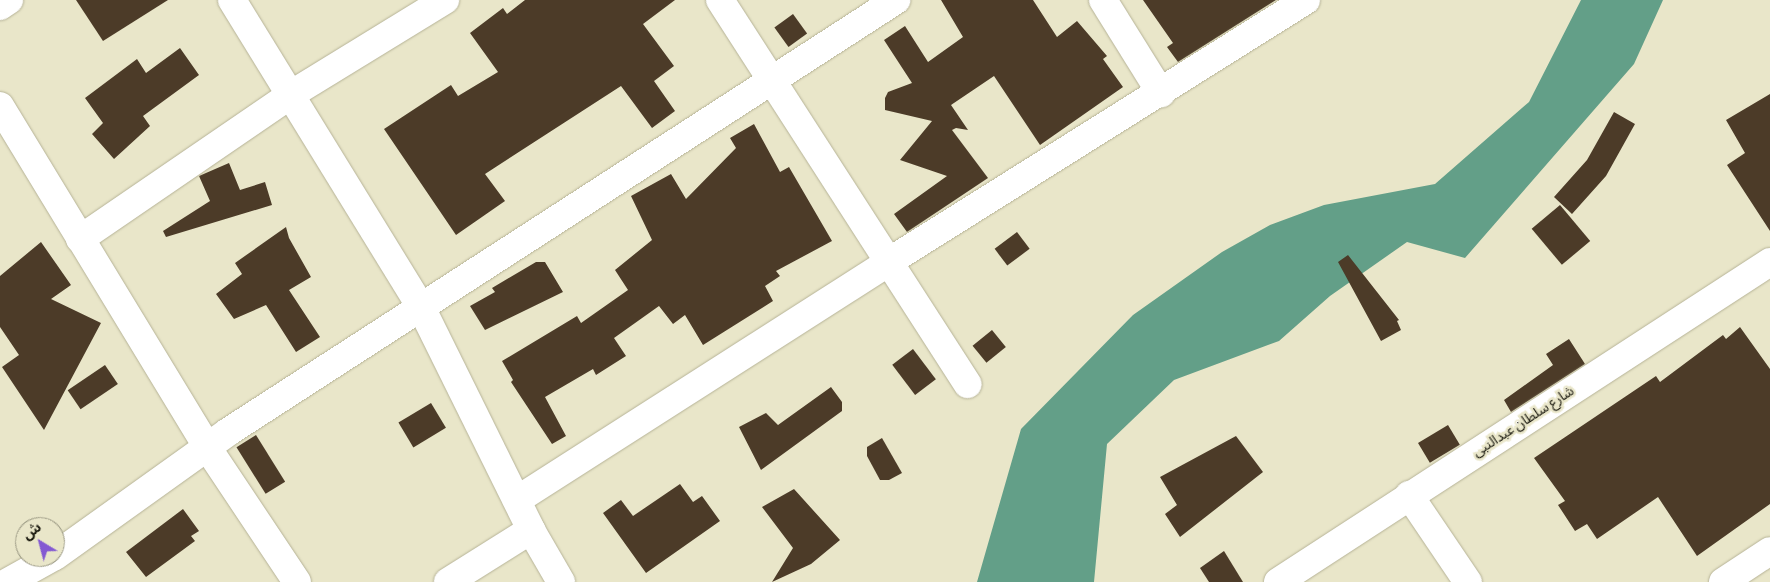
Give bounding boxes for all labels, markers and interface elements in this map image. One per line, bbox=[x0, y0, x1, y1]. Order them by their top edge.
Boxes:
street label: شارع سلطان عبدالنبى bbox=[1469, 382, 1577, 460]
north arrow bbox=[15, 517, 65, 567]
text: ش bbox=[18, 518, 44, 543]

